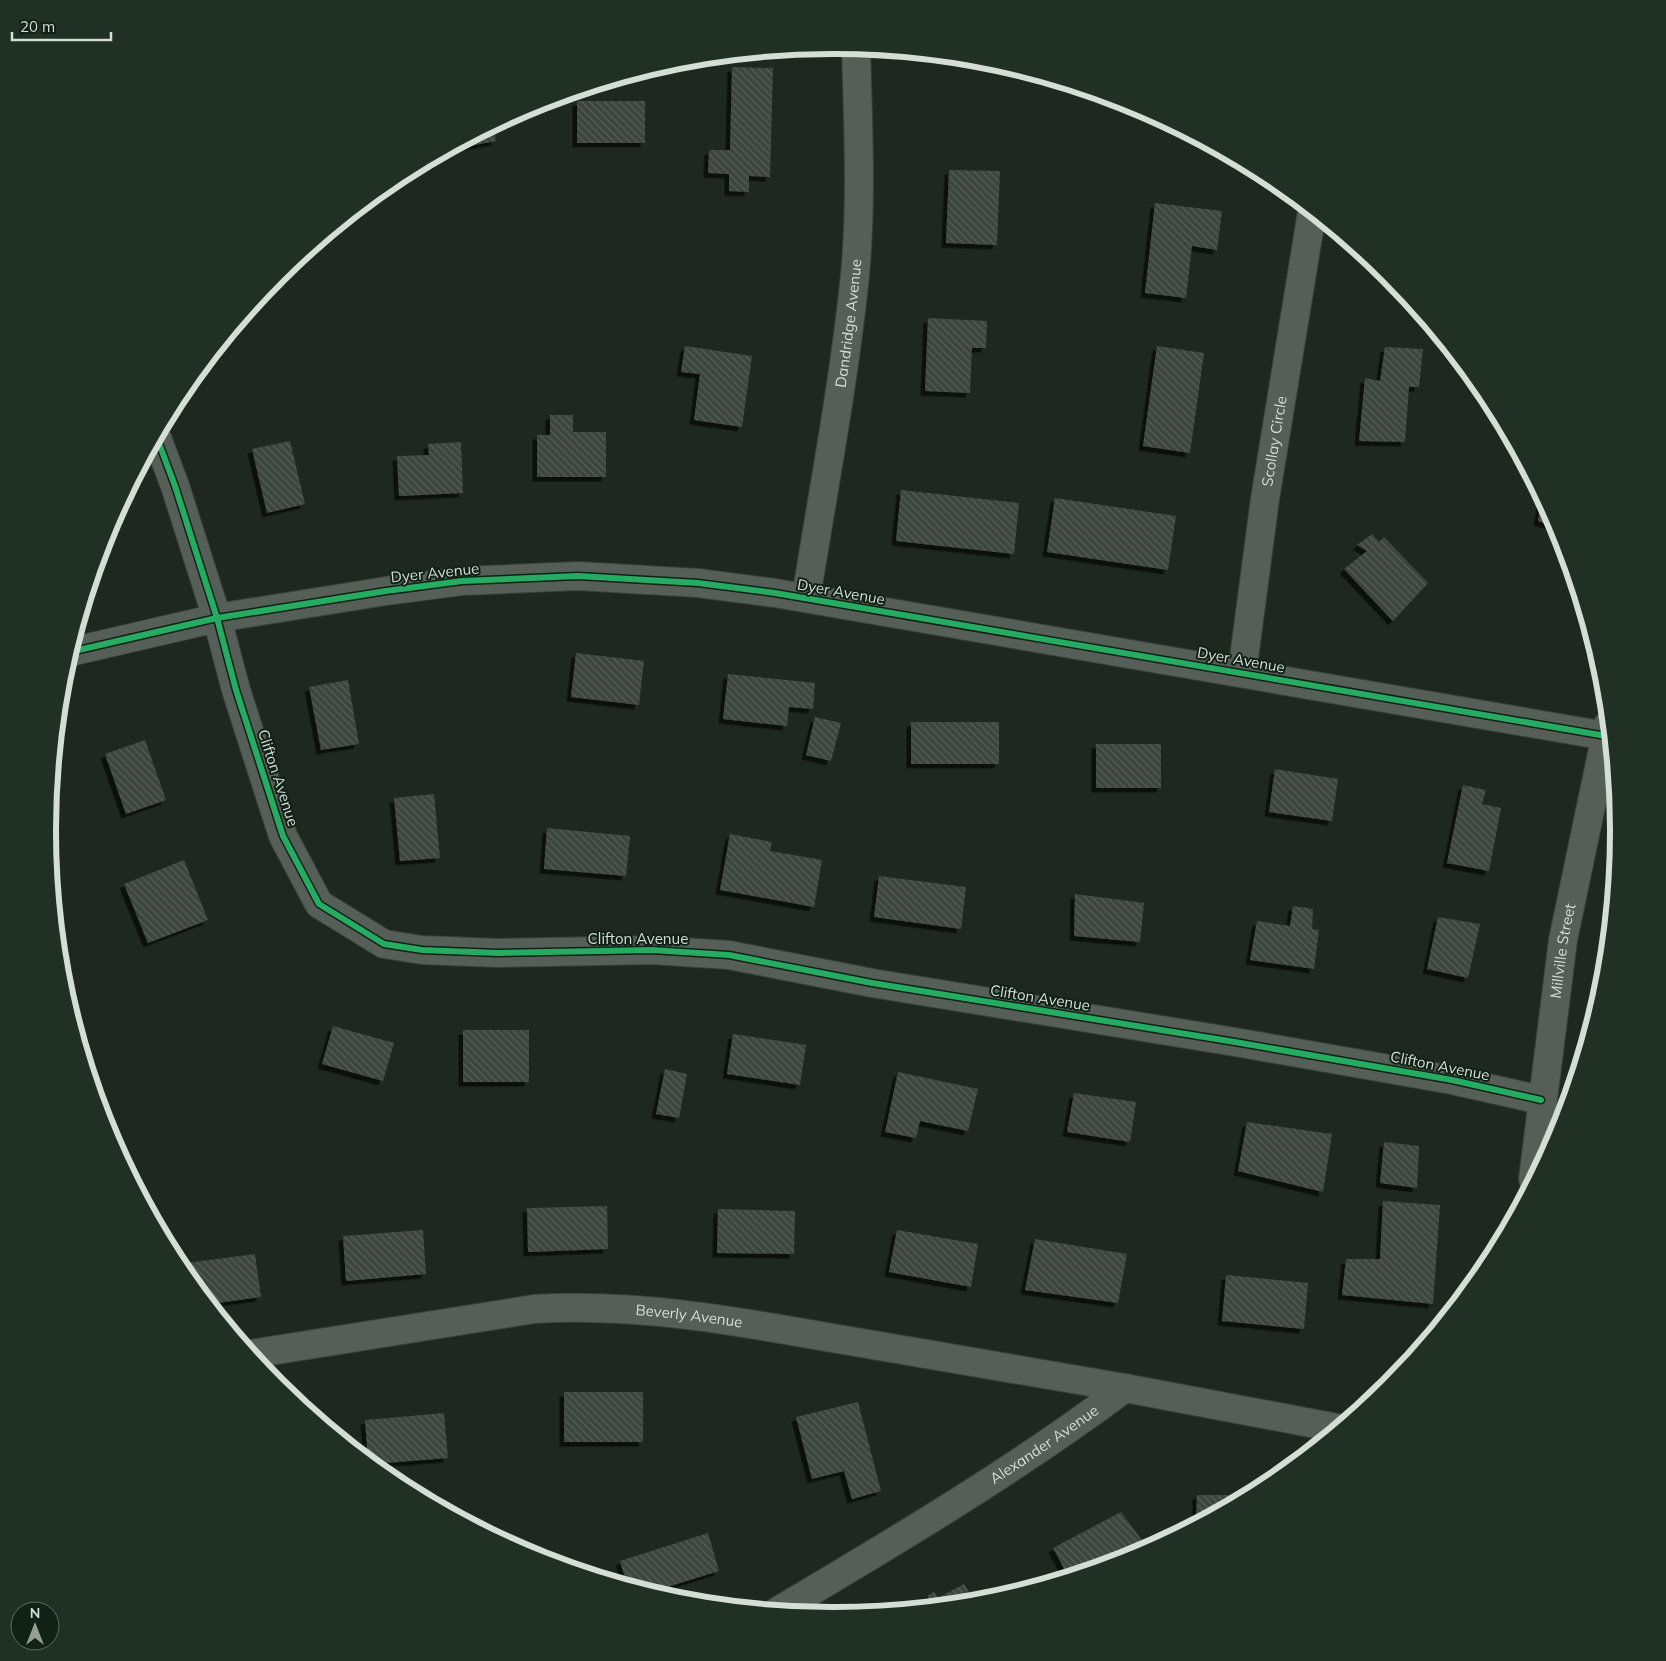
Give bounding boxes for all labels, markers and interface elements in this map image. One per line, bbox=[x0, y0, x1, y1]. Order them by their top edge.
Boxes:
scale bar bbox=[12, 10, 111, 42]
text: 20 m bbox=[20, 17, 55, 36]
street label: Dandridge Avenue bbox=[831, 258, 865, 389]
street label: Scollay Circle bbox=[1257, 394, 1291, 488]
street label: Dyer Avenue bbox=[390, 558, 480, 587]
street label: Dyer Avenue bbox=[796, 574, 886, 609]
street label: Dyer Avenue bbox=[1196, 642, 1286, 677]
street label: Clifton Avenue bbox=[254, 727, 303, 829]
street label: Millville Street bbox=[1546, 902, 1579, 1000]
street label: Clifton Avenue bbox=[588, 929, 688, 948]
street label: Clifton Avenue bbox=[989, 980, 1091, 1015]
street label: Clifton Avenue bbox=[1389, 1047, 1491, 1084]
street label: Beverly Avenue bbox=[635, 1300, 744, 1332]
street label: Alexander Avenue bbox=[986, 1401, 1102, 1488]
north arrow bbox=[10, 1601, 60, 1651]
text: N bbox=[30, 1604, 40, 1622]

